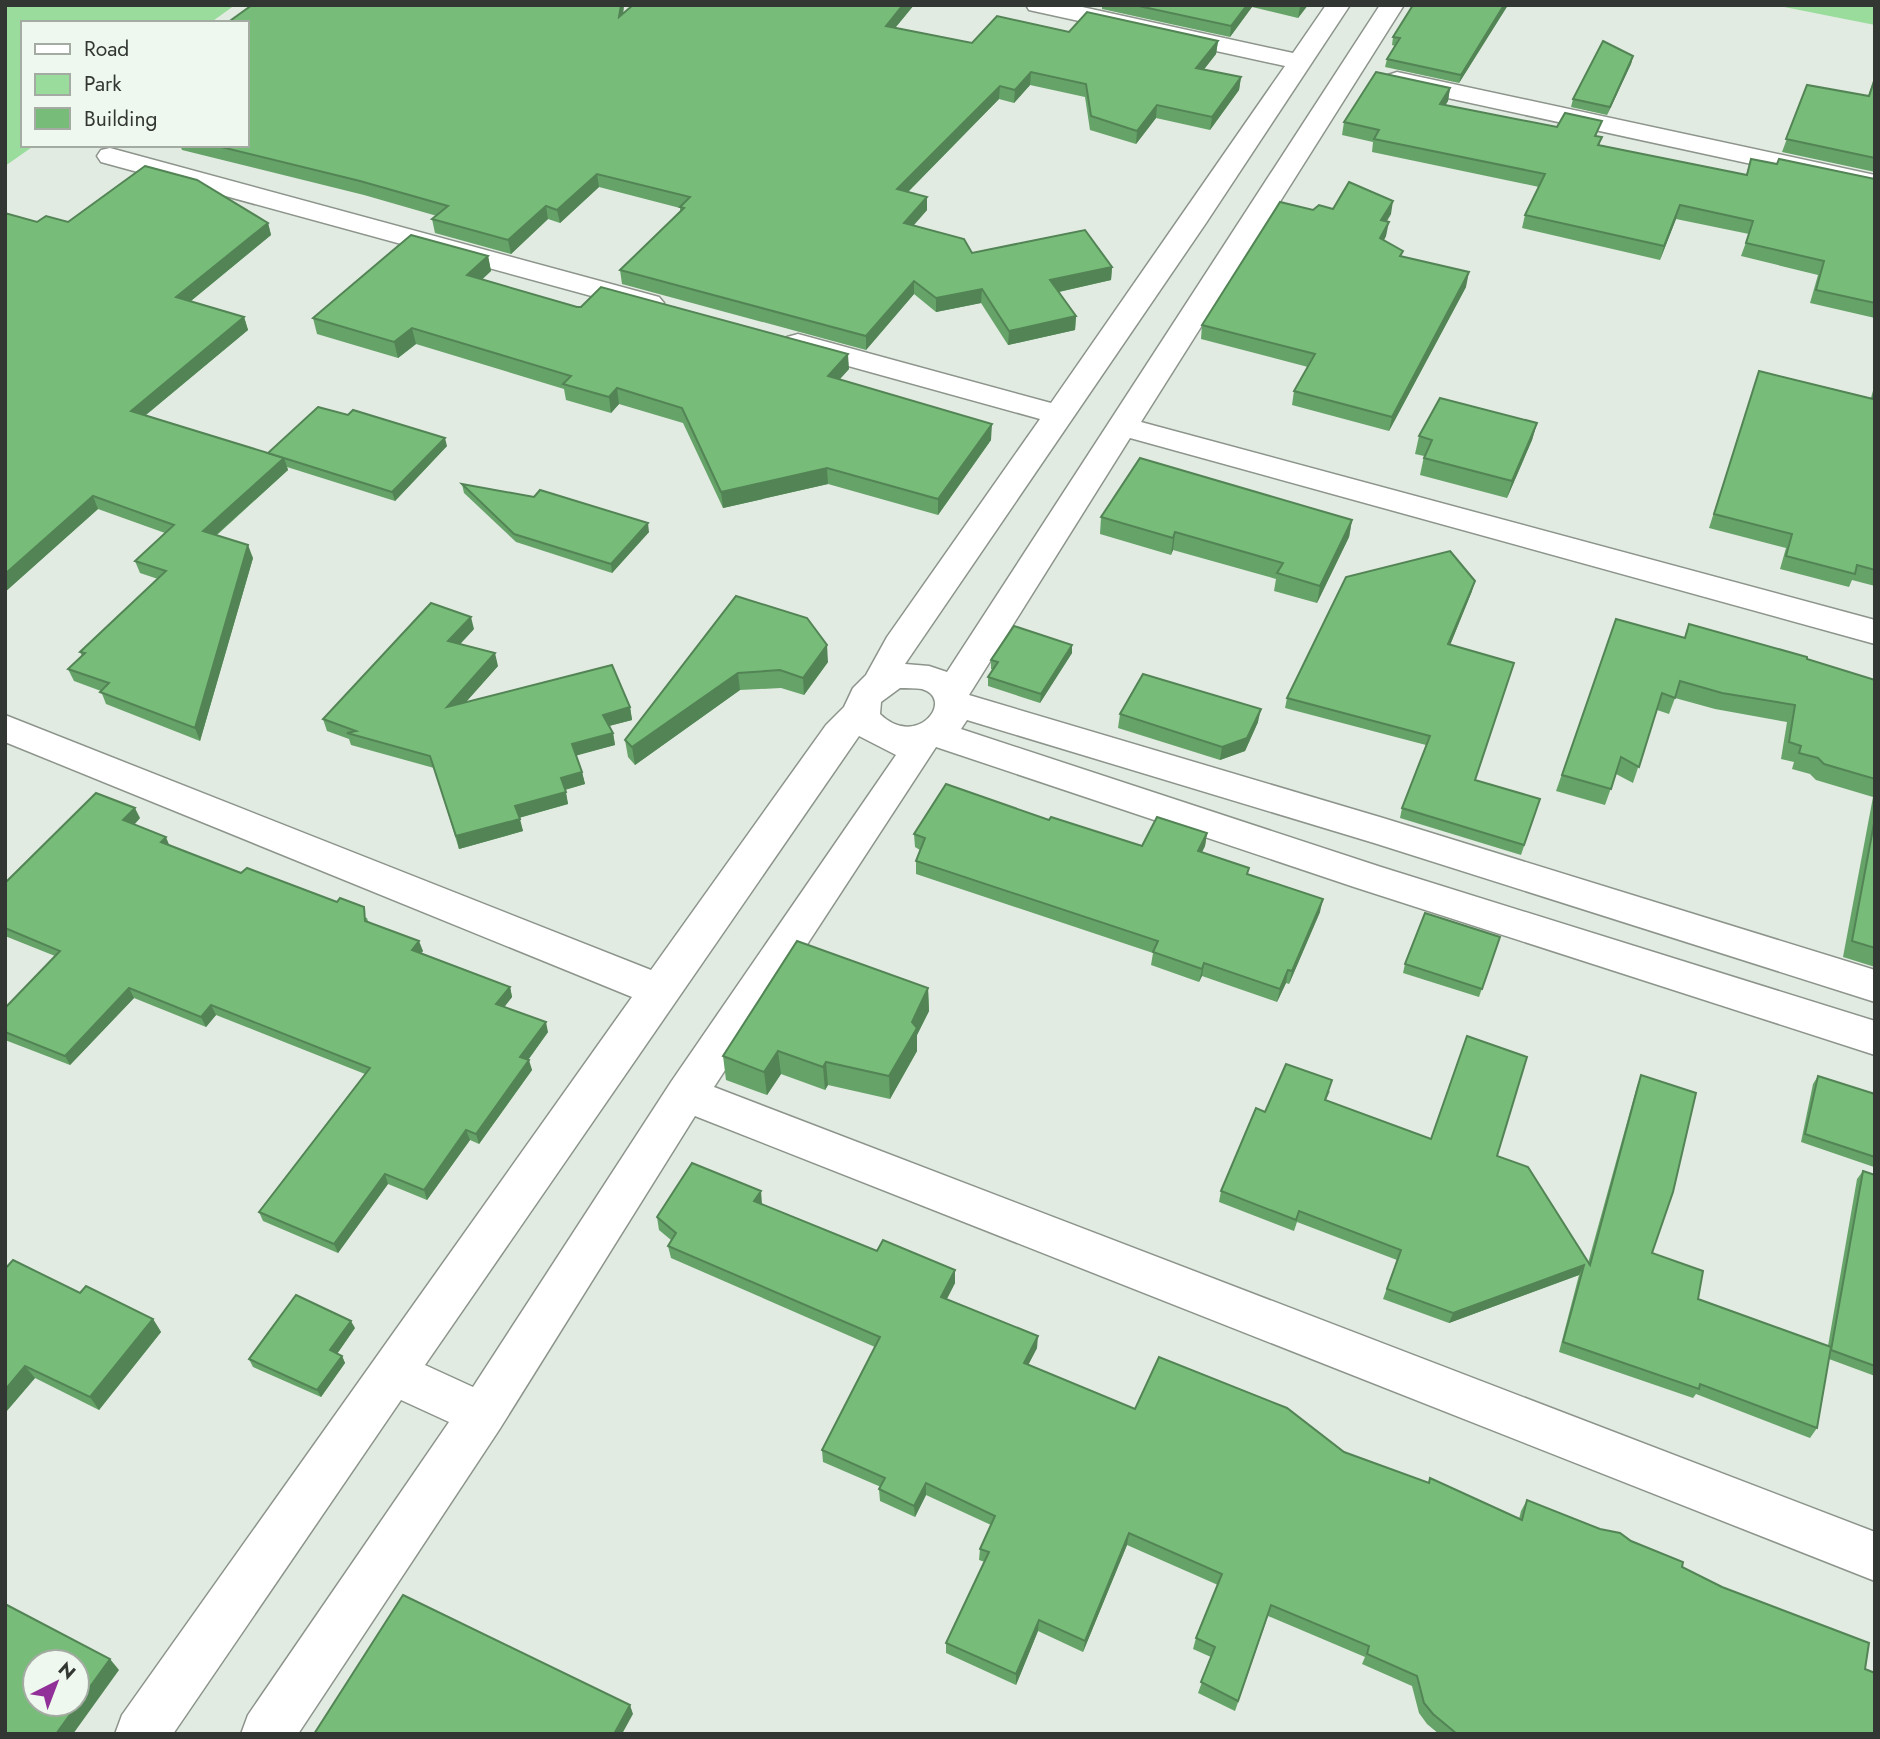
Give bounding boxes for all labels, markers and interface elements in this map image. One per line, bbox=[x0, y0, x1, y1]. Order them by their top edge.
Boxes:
legend bbox=[21, 21, 248, 147]
text: Road bbox=[84, 34, 129, 64]
text: Park bbox=[84, 69, 122, 99]
text: Building bbox=[84, 104, 157, 134]
north arrow bbox=[21, 1648, 91, 1718]
text: N bbox=[52, 1656, 82, 1686]

